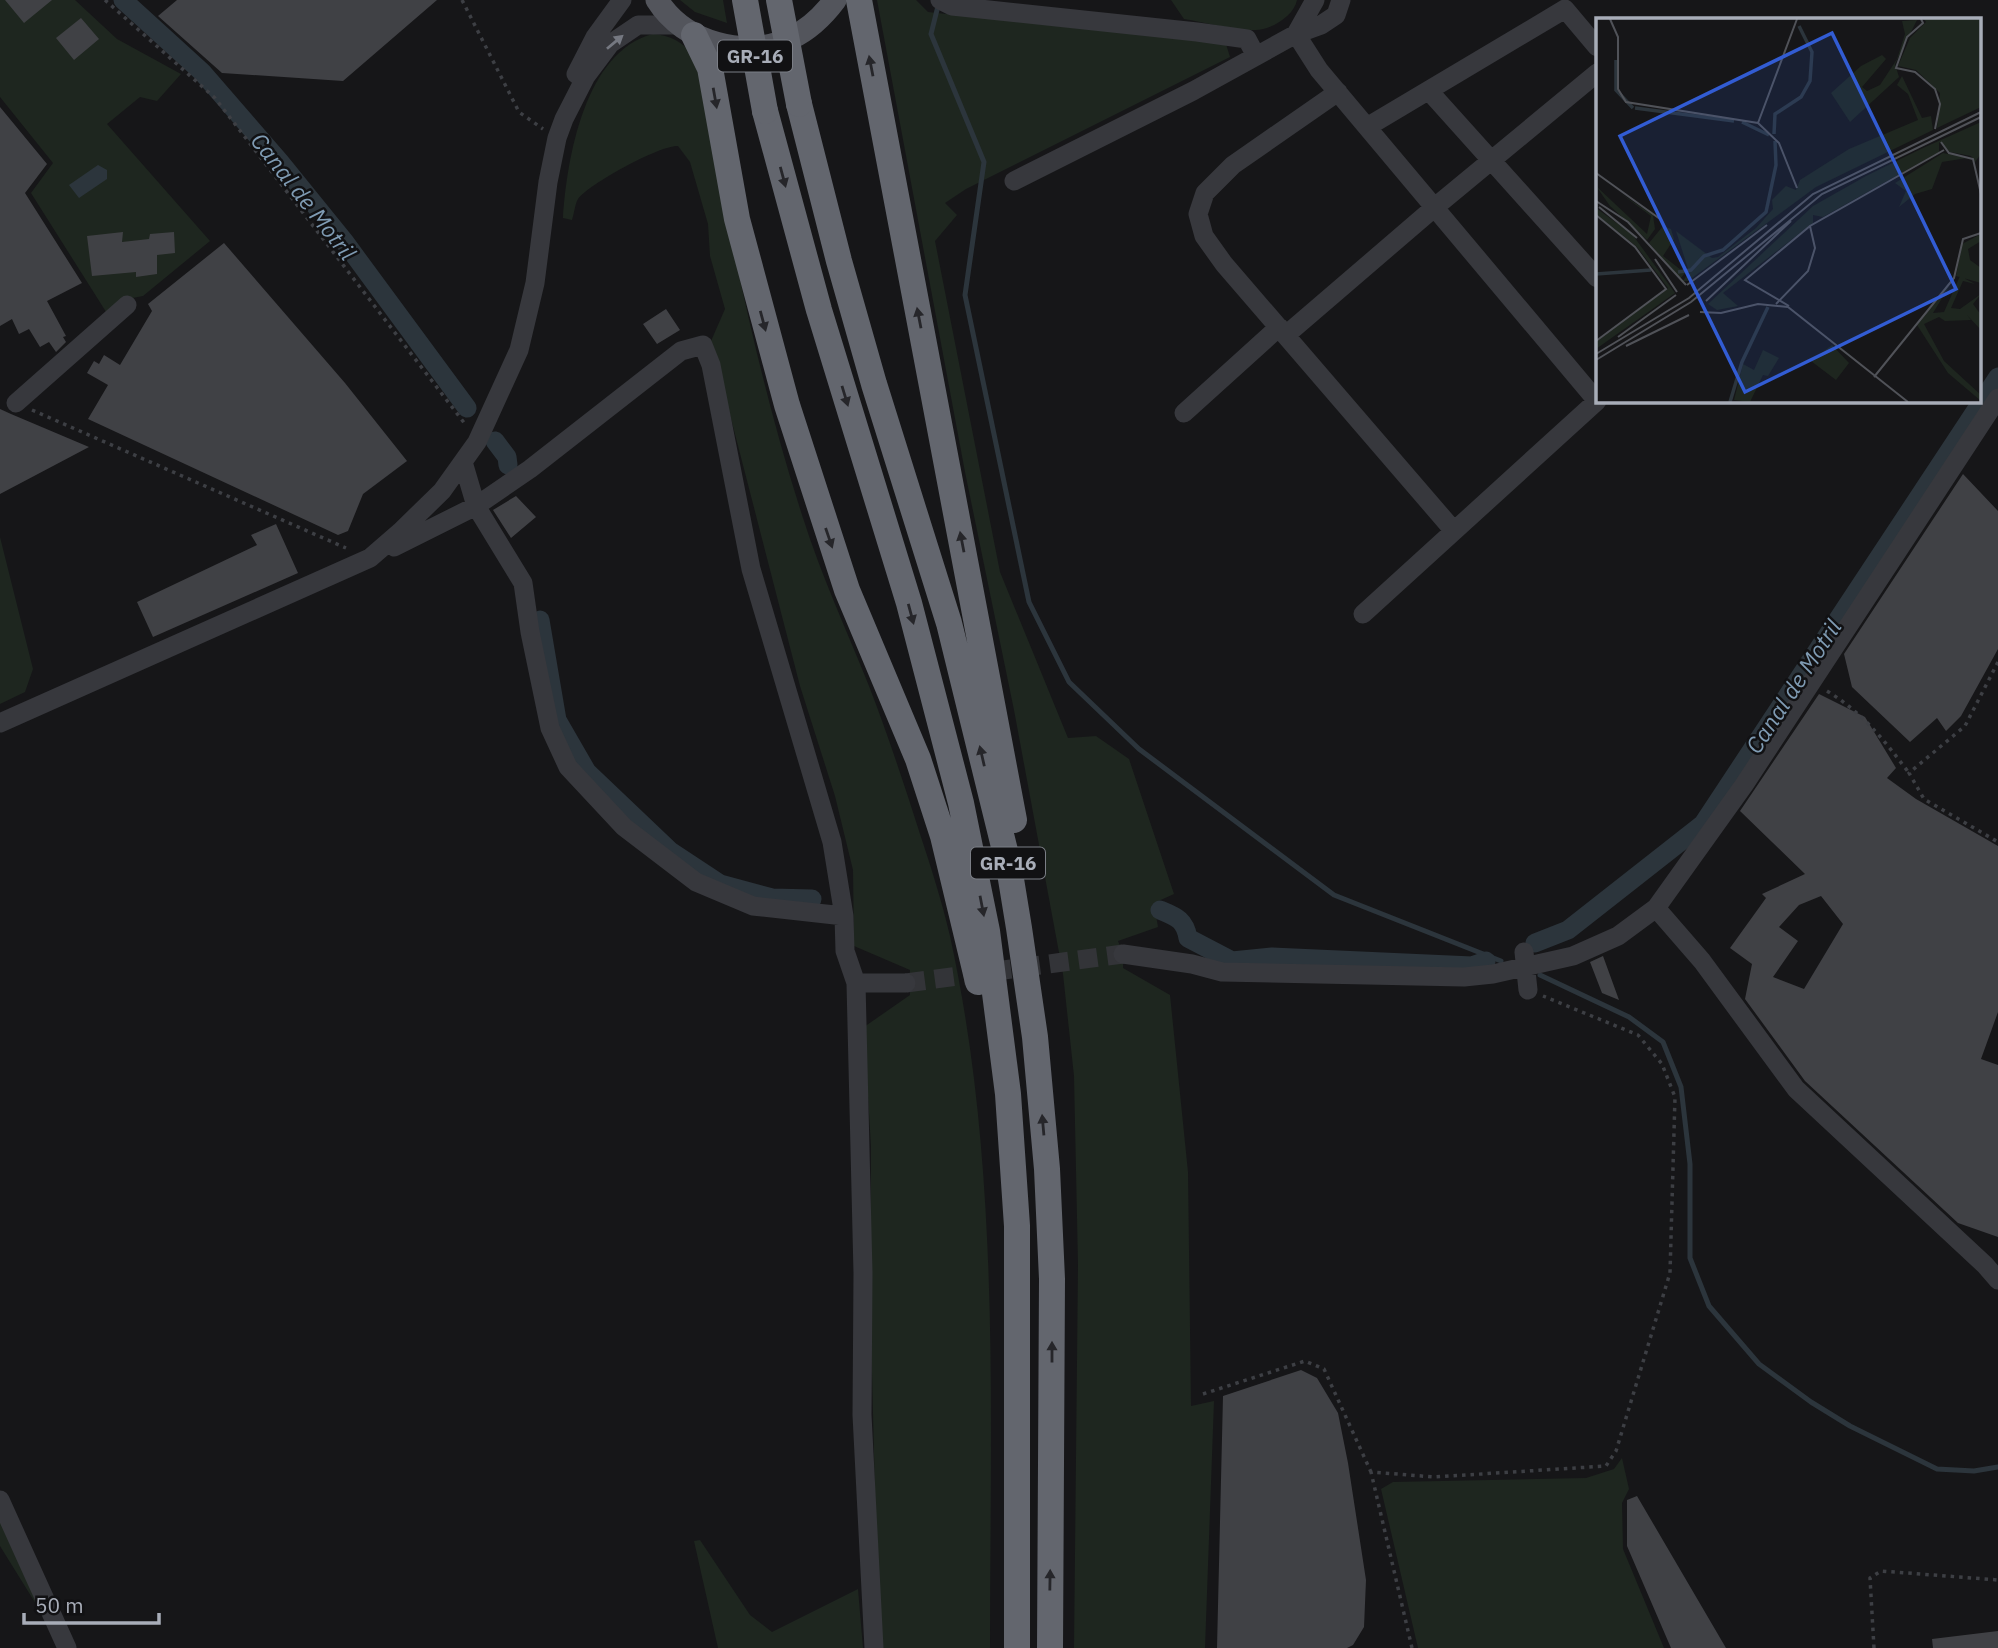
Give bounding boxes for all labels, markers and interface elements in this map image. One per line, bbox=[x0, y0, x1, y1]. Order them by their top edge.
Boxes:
inset map bbox=[1596, 18, 1980, 402]
one-way arrow bbox=[606, 34, 624, 50]
road number: GR-16 bbox=[718, 40, 792, 72]
one-way arrow bbox=[865, 55, 876, 77]
one-way arrow bbox=[710, 88, 721, 110]
water label: Canal de Motril bbox=[245, 126, 364, 267]
one-way arrow bbox=[779, 167, 789, 188]
one-way arrow bbox=[913, 307, 924, 329]
one-way arrow bbox=[758, 310, 769, 332]
one-way arrow bbox=[840, 386, 850, 407]
one-way arrow bbox=[825, 528, 835, 549]
one-way arrow bbox=[956, 531, 967, 553]
one-way arrow bbox=[907, 604, 917, 625]
water label: Canal de Motril bbox=[1738, 612, 1848, 759]
one-way arrow bbox=[976, 745, 987, 767]
road number: GR-16 bbox=[971, 848, 1045, 878]
one-way arrow bbox=[976, 895, 987, 917]
one-way arrow bbox=[1037, 1114, 1048, 1136]
one-way arrow bbox=[1046, 1341, 1058, 1363]
one-way arrow bbox=[1045, 1569, 1056, 1591]
scale bar bbox=[24, 1582, 159, 1626]
text: 50 m bbox=[35, 1591, 84, 1619]

